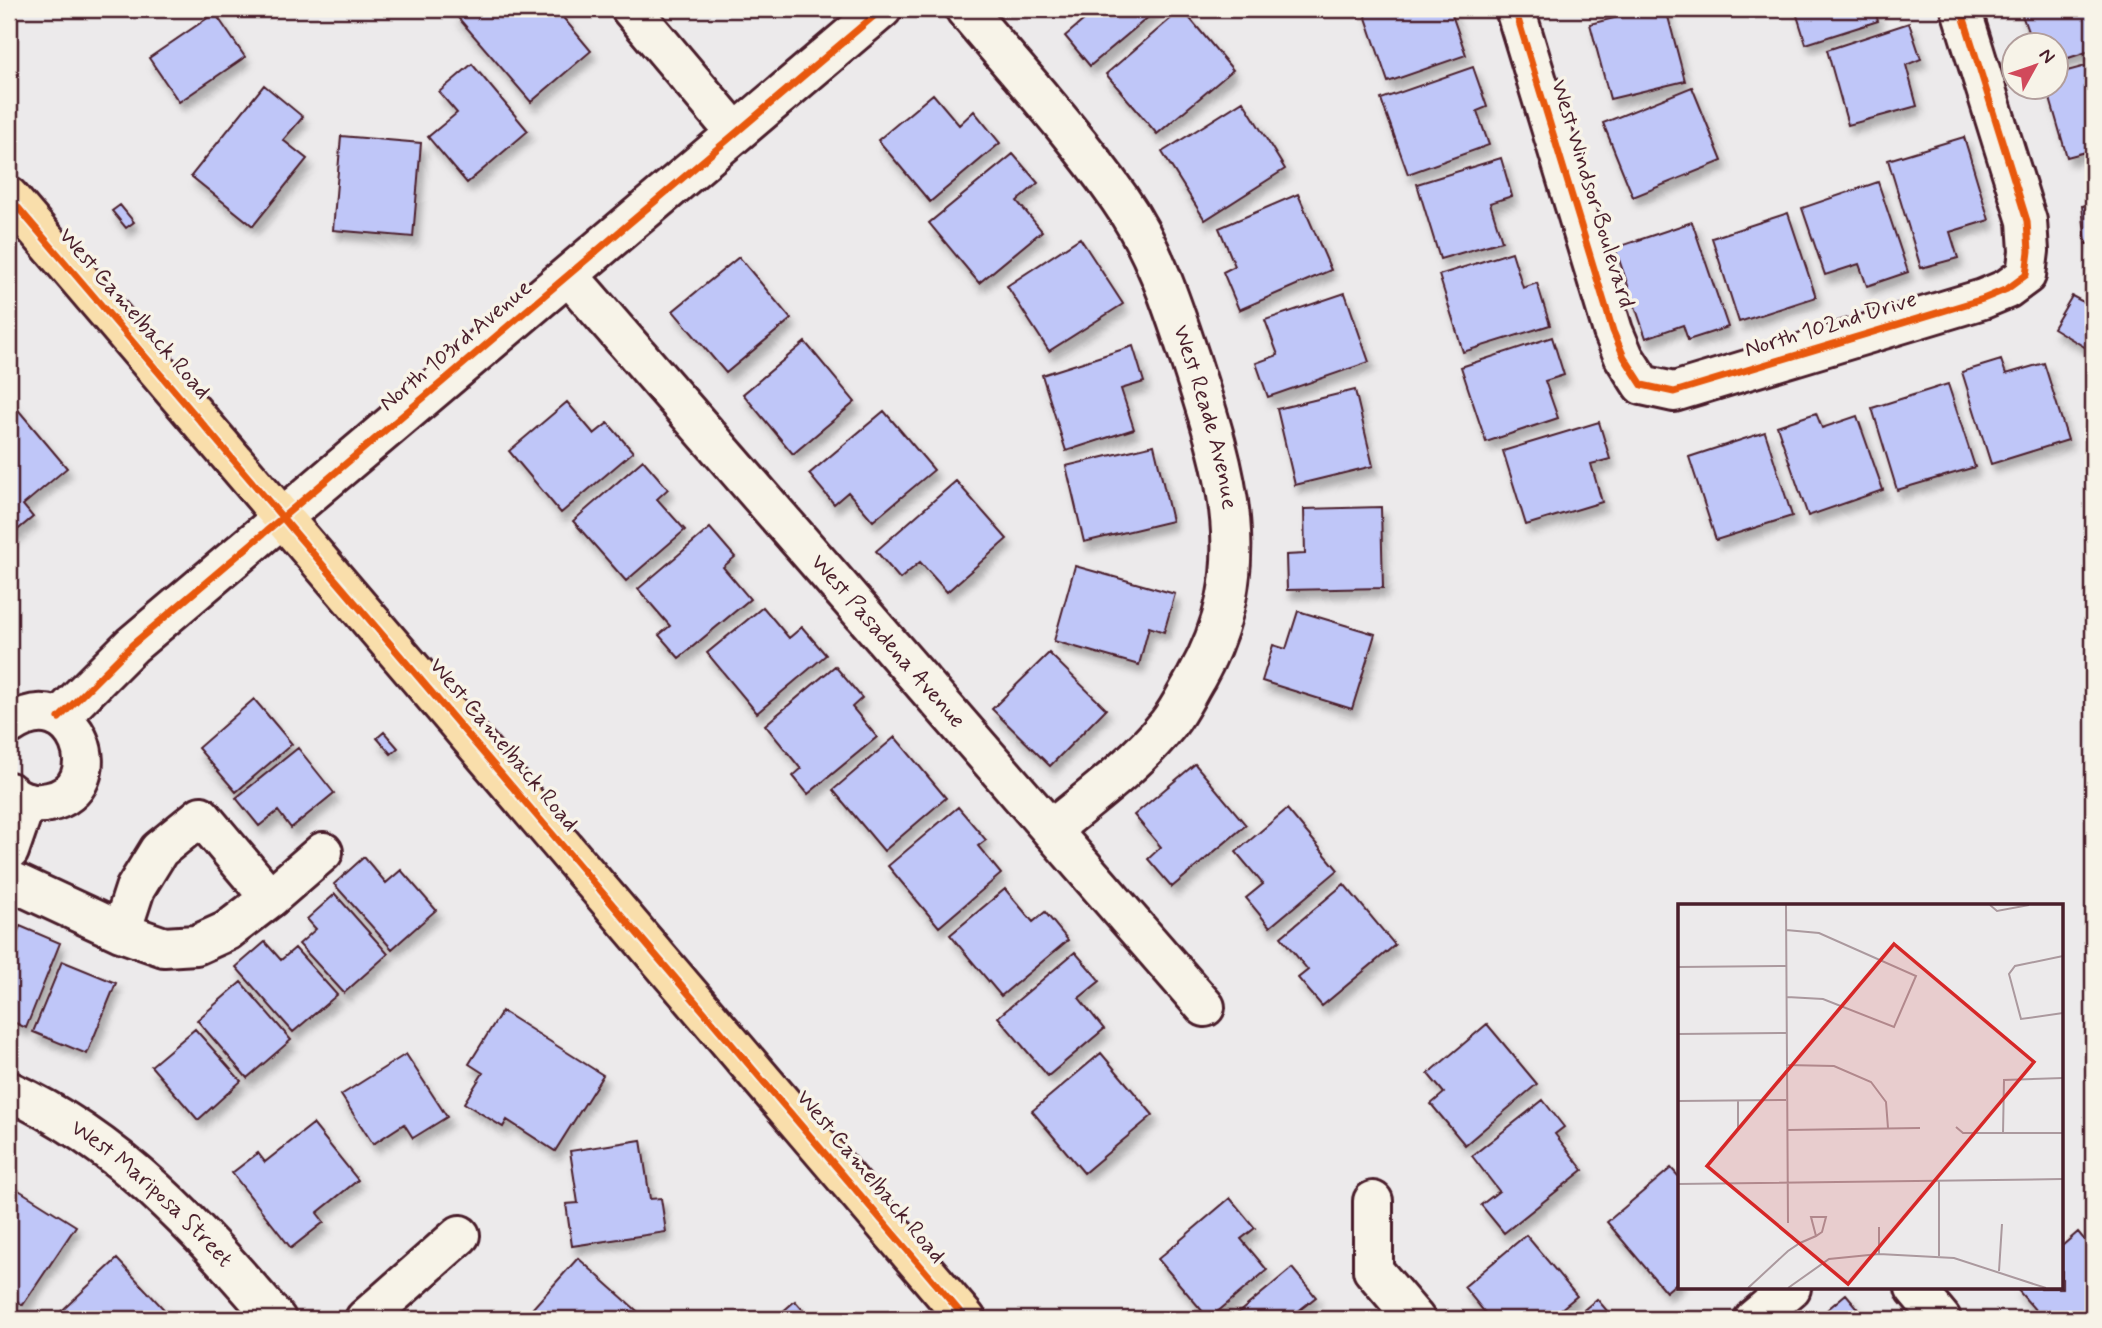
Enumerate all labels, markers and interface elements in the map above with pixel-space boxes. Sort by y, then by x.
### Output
north arrow [2000,32,2070,102]
text: N [2033,43,2061,69]
street label: West Windsor Boulevard [1543,76,1641,312]
street label: West Camelback Road [51,222,217,406]
street label: North 103rd Avenue [374,273,538,419]
street label: North 102nd Drive [1741,285,1921,365]
street label: West Reade Avenue [1165,321,1244,511]
street label: West Pasadena Avenue [803,548,971,735]
street label: West Camelback Road [422,652,584,838]
inset map [1678,904,2064,1290]
street label: West Camelback Road [789,1084,951,1270]
street label: West Mariposa Street [65,1113,239,1274]

